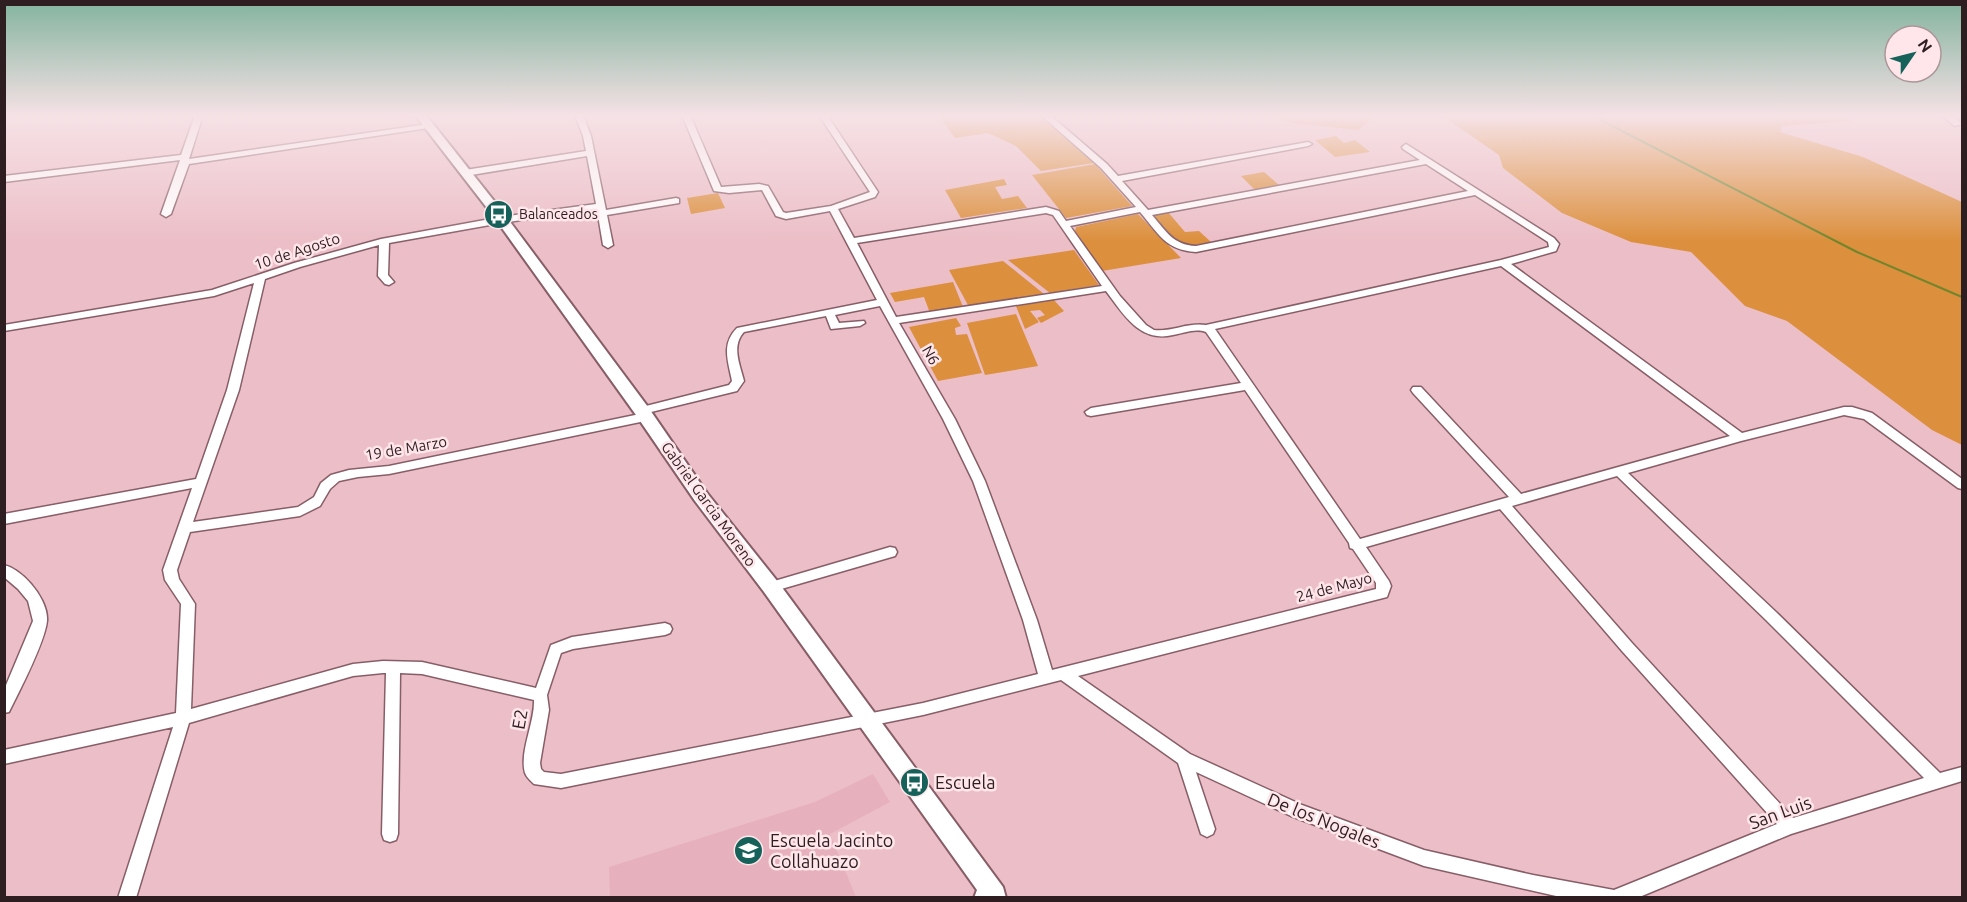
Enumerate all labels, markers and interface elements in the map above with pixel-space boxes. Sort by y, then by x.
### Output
north arrow [1883,24,1943,84]
text: N [1914,35,1936,55]
bus stop icon: Balanceados [482,198,514,230]
place label: Balanceados [519,206,598,222]
street label: 10 de Agosto [252,229,342,273]
street label: N6 [919,342,943,368]
street label: 19 de Marzo [364,432,448,464]
street label: Gabriel Garcia Moreno [658,438,760,570]
street label: 24 de Mayo [1294,569,1374,605]
street label: E2 [507,707,531,731]
bus stop icon: Escuela [898,766,930,798]
place label: Escuela [935,772,996,792]
street label: De los Nogales [1265,788,1383,852]
street label: San Luis [1746,791,1814,832]
place label: Escuela Jacinto Collahuazo [770,830,893,871]
school or university icon: Escuela Jacinto Collahuazo [733,834,765,866]

